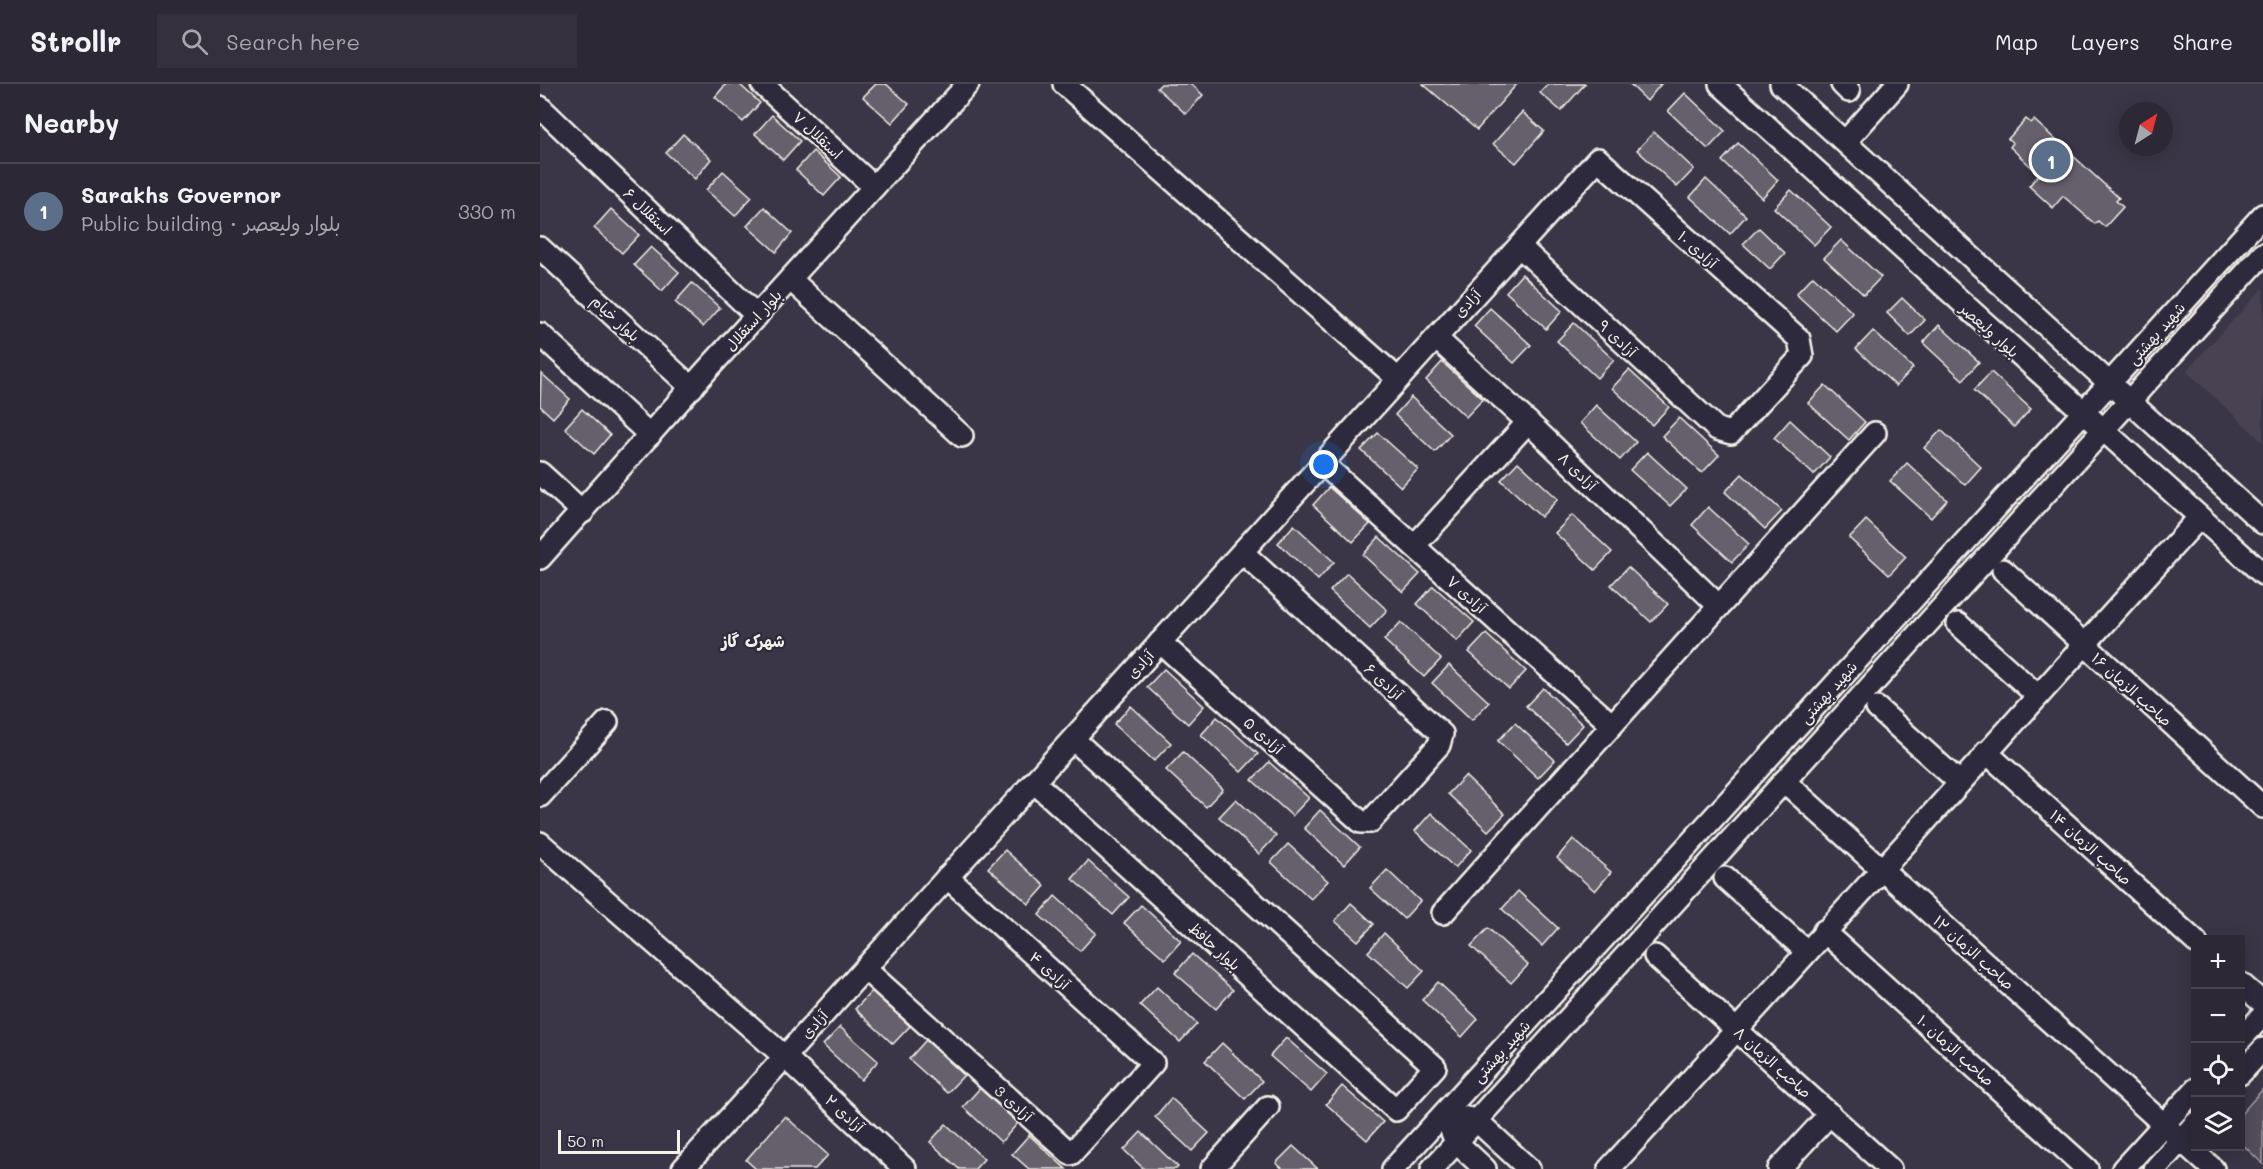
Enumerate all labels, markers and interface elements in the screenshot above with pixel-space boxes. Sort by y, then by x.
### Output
search box [157,14,577,68]
text: Strollr [30,23,121,59]
icon: search [178,25,211,58]
text: Search here [226,27,360,56]
text: Map [1995,28,2038,55]
text: Layers [2071,28,2140,55]
text: Share [2173,28,2233,55]
north arrow [2119,102,2173,156]
text: Nearby [24,106,119,140]
street label: استقلال ۷ [789,107,847,163]
pin: 1 [2032,138,2070,182]
text: Sarakhs Governor [81,180,281,209]
street label: استقلال ۶ [620,183,676,239]
text: 1 [39,198,48,224]
text: 330 m [458,198,516,224]
text: Public building · بلوار ولیعصر [81,210,341,236]
street label: آزادی ۱۰ [1674,226,1723,273]
street label: آزادی [1449,284,1486,321]
street label: بلوار استقلال [720,285,786,355]
street label: بلوار خیام [586,290,645,347]
street label: بلوار ولیعصر [1955,297,2024,362]
street label: شهید بهشتی [2123,298,2190,369]
street label: آزادی ۹ [1594,315,1643,362]
street label: آزادی ۸ [1554,447,1603,495]
your location [1309,450,1338,479]
street label: آزادی ۷ [1443,571,1492,618]
district label: شهرک گاز [719,630,785,651]
street label: آزادی [1122,645,1159,682]
street label: صاحب الزمان ۱۶ [2088,648,2176,730]
street label: شهید بهشتی [1795,657,1862,728]
street label: آزادی ۶ [1360,658,1409,705]
street label: آزادی ۵ [1240,712,1289,759]
street label: صاحب الزمان ۱۴ [2046,805,2136,889]
street label: صاحب الزمان ۱۲ [1929,910,2019,994]
street label: بلوار حافظ [1185,917,1245,975]
map controls [2191,935,2245,1151]
button: + [2191,935,2245,989]
street label: آزادی ۴ [1026,947,1075,994]
button: − [2191,989,2245,1043]
street label: آزادی [796,1005,833,1042]
street label: صاحب الزمان ۱۰ [1913,1010,1999,1090]
street label: شهید بهشتی [1468,1016,1535,1087]
street label: صاحب الزمان ۸ [1730,1022,1816,1102]
button: locate [2191,1043,2245,1097]
street label: آزادی 3 [990,1080,1039,1126]
street label: آزادی ۲ [821,1090,870,1137]
button: layers [2191,1097,2245,1151]
scale bar [558,1127,680,1154]
text: 50 m [567,1130,604,1151]

